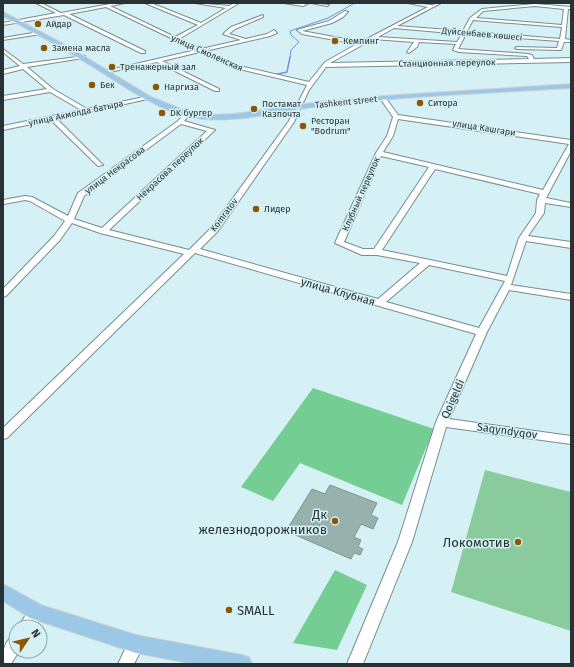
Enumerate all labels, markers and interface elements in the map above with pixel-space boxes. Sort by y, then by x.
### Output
marker: Айдар [33,19,43,29]
place label: Айдар [46,19,72,29]
street label: Дүйсенбаев көшесі [440,25,523,43]
street label: улица Смоленская [169,33,245,73]
marker: Кемпинг [330,36,340,46]
place label: Кемпинг [343,36,379,46]
marker: Замена масла [39,43,49,53]
place label: Замена масла [52,43,111,53]
street label: Станционная переулок [398,57,496,69]
marker: Тренажерный зал [107,62,117,72]
place label: Тренажерный зал [120,62,196,72]
marker: Бек [87,80,97,90]
place label: Бек [100,80,115,90]
marker: Наргиза [151,82,161,92]
place label: Наргиза [164,82,199,92]
street label: Tashkent street [314,94,378,110]
street label: улица Акмолда батыра [28,98,124,128]
marker: Ситора [415,98,425,108]
place label: Ситора [428,98,458,108]
place label: Постамат Казпочта [262,99,302,119]
marker: Постамат Казпочта [249,104,259,114]
marker: DK бургер [157,108,167,118]
place label: DK бургер [170,108,212,118]
place label: Ресторан "Bodrum" [311,116,351,136]
street label: улица Кашгари [452,118,516,138]
marker: Ресторан "Bodrum" [298,121,308,131]
street label: Некрасова переулок [135,135,206,202]
street label: улица Некрасова [83,144,147,196]
street label: Клубный переулок [340,155,382,232]
street label: Komratov [208,196,240,234]
marker: Лидер [251,204,261,214]
place label: Лидер [264,204,291,214]
street label: улица Клубная [299,275,377,309]
street label: Qoigeldi [439,377,467,421]
street label: Saqyndyqov [476,420,539,442]
place label: Дк железнодорожников [198,507,327,537]
marker: Дк железнодорожников [330,516,340,526]
place label: Локомотив [443,535,510,550]
marker: Локомотив [513,537,523,547]
place label: SMALL [237,603,275,618]
marker: SMALL [224,605,234,615]
north arrow [8,619,48,659]
text: N [28,627,43,640]

